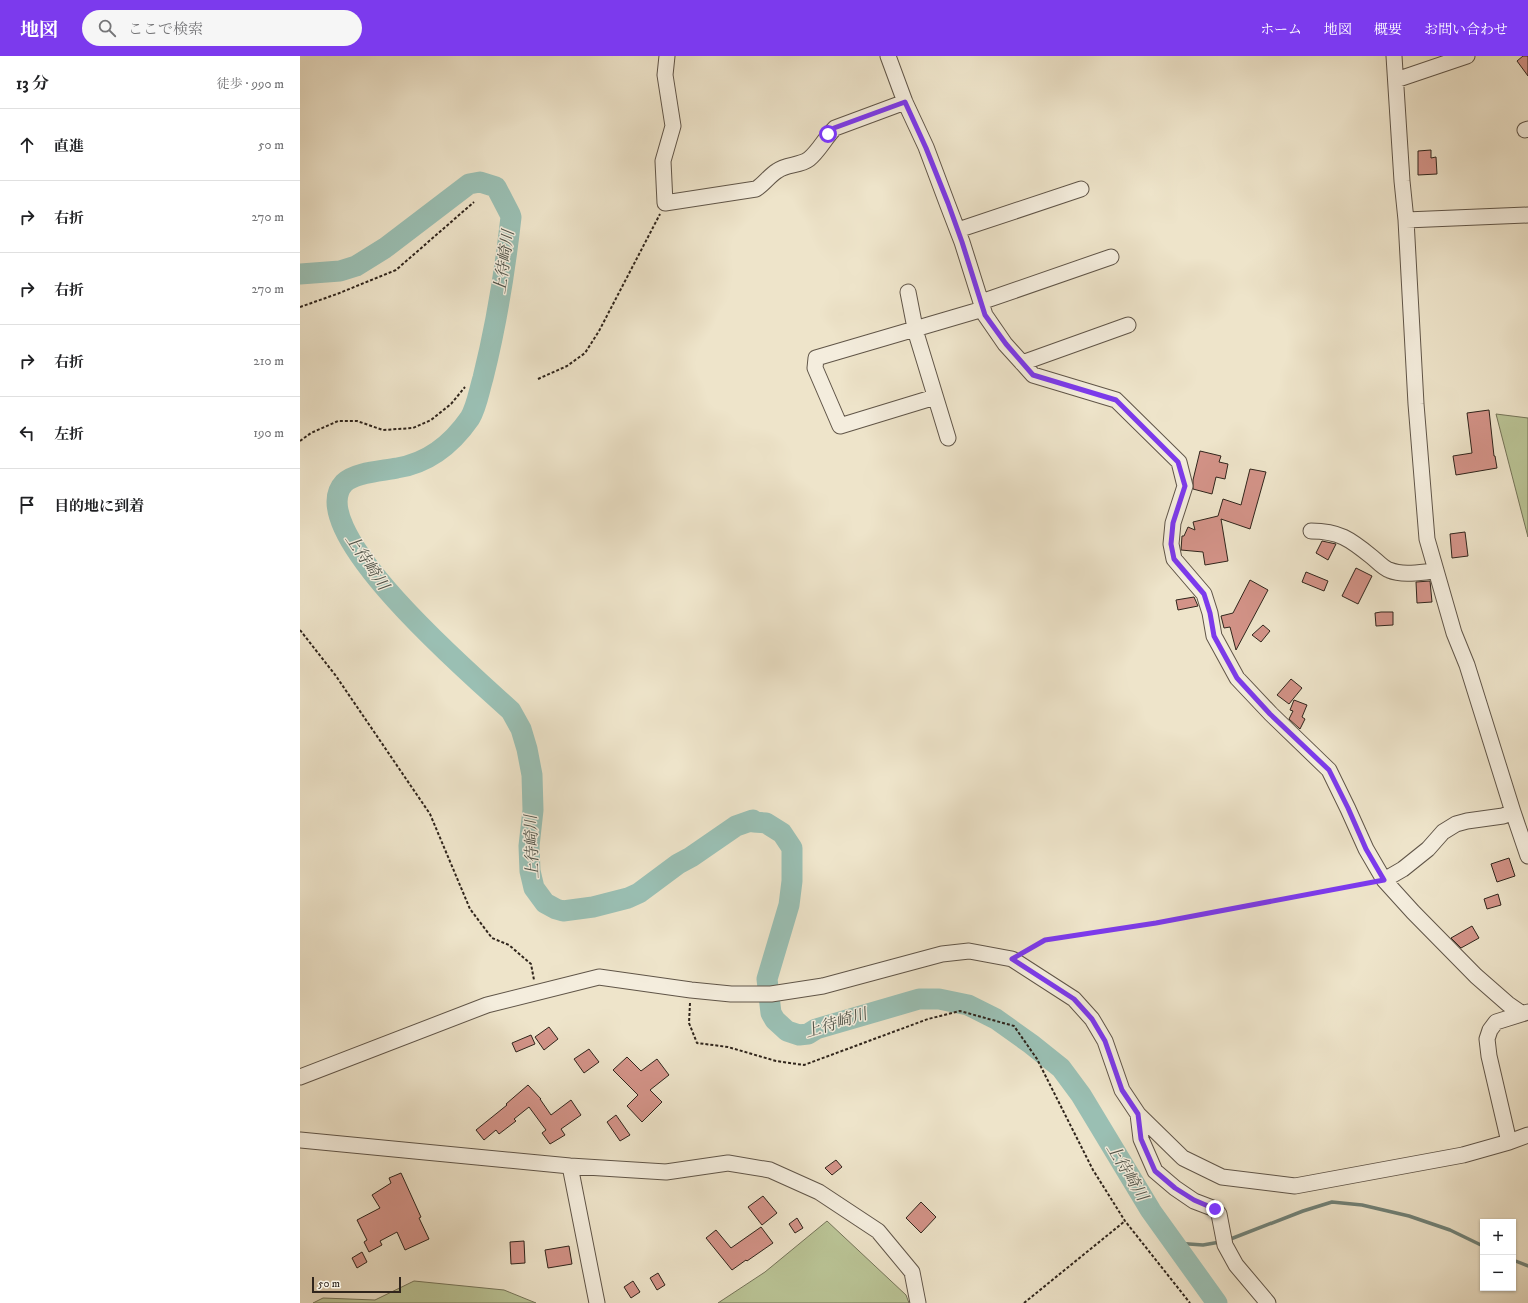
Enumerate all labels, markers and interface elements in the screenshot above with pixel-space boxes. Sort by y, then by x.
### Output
search box [82,10,362,46]
icon: search [96,17,118,39]
text: 地図 [20,19,58,42]
text: ここで検索 [128,20,203,39]
text: ホーム [1260,21,1302,39]
text: 地図 [1324,21,1352,39]
text: 概要 [1374,21,1402,39]
text: お問い合わせ [1424,21,1508,39]
text: 13 分 [16,73,49,95]
text: 徒歩 · 990 m [217,76,284,92]
route start [819,125,837,143]
icon: ahead [16,134,38,156]
text: 直進 [54,137,84,156]
text: 50 m [258,137,284,153]
icon: right [16,206,38,228]
text: 右折 [54,209,84,228]
text: 270 m [252,209,284,225]
water label: 上待崎川 [490,227,519,295]
icon: right [16,278,38,300]
text: 右折 [54,281,84,300]
text: 270 m [252,281,284,297]
icon: right [16,350,38,372]
text: 右折 [54,353,84,372]
text: 210 m [253,353,284,369]
icon: left [16,422,38,444]
text: 左折 [54,425,84,444]
text: 190 m [253,425,284,441]
icon: arrive [16,494,38,516]
text: 目的地に到着 [54,497,144,516]
water label: 上待崎川 [341,530,394,596]
water label: 上待崎川 [521,813,543,879]
water label: 上待崎川 [802,1003,871,1042]
water label: 上待崎川 [1102,1139,1153,1206]
route end [1206,1200,1224,1218]
map controls [1480,1219,1516,1291]
button: + [1480,1219,1516,1255]
button: − [1480,1255,1516,1291]
scale bar [312,1275,401,1294]
text: 50 m [318,1277,340,1291]

